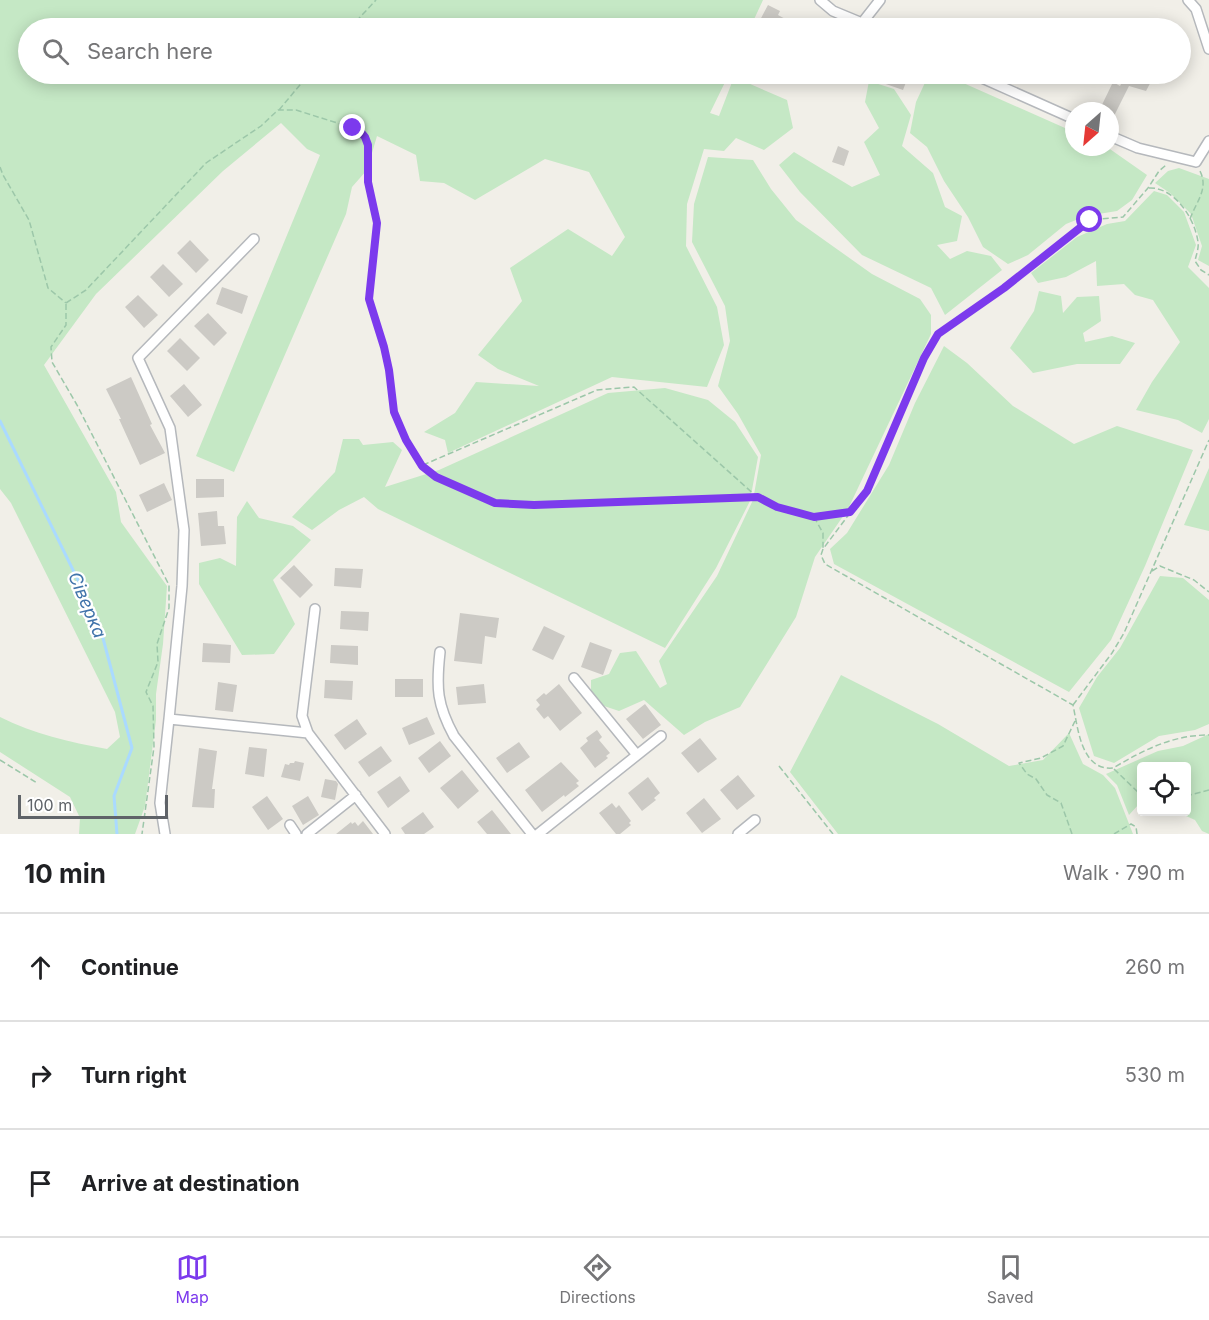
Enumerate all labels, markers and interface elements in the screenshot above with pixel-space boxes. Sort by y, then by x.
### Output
search box [18,18,1191,84]
icon: search [39,35,72,68]
text: Search here [87,38,213,64]
north arrow [1065,102,1119,156]
route end [339,114,365,140]
route start [1076,206,1102,232]
water label: Сіверка [64,569,111,641]
map controls [1137,762,1191,816]
button: locate [1137,762,1191,816]
scale bar [18,792,168,820]
text: 100 m [27,795,72,815]
text: 10 min [24,858,106,889]
text: Walk · 790 m [1063,861,1185,885]
icon: ahead [24,951,57,984]
text: Continue [81,954,179,980]
text: 260 m [1125,955,1185,979]
icon: right [24,1059,57,1092]
text: Turn right [81,1062,187,1088]
text: 530 m [1125,1063,1185,1087]
icon: arrive [24,1167,57,1200]
text: Arrive at destination [81,1170,300,1196]
tab: Map [175,1251,209,1307]
tab: Directions [560,1251,636,1307]
tab: Saved [987,1251,1034,1307]

